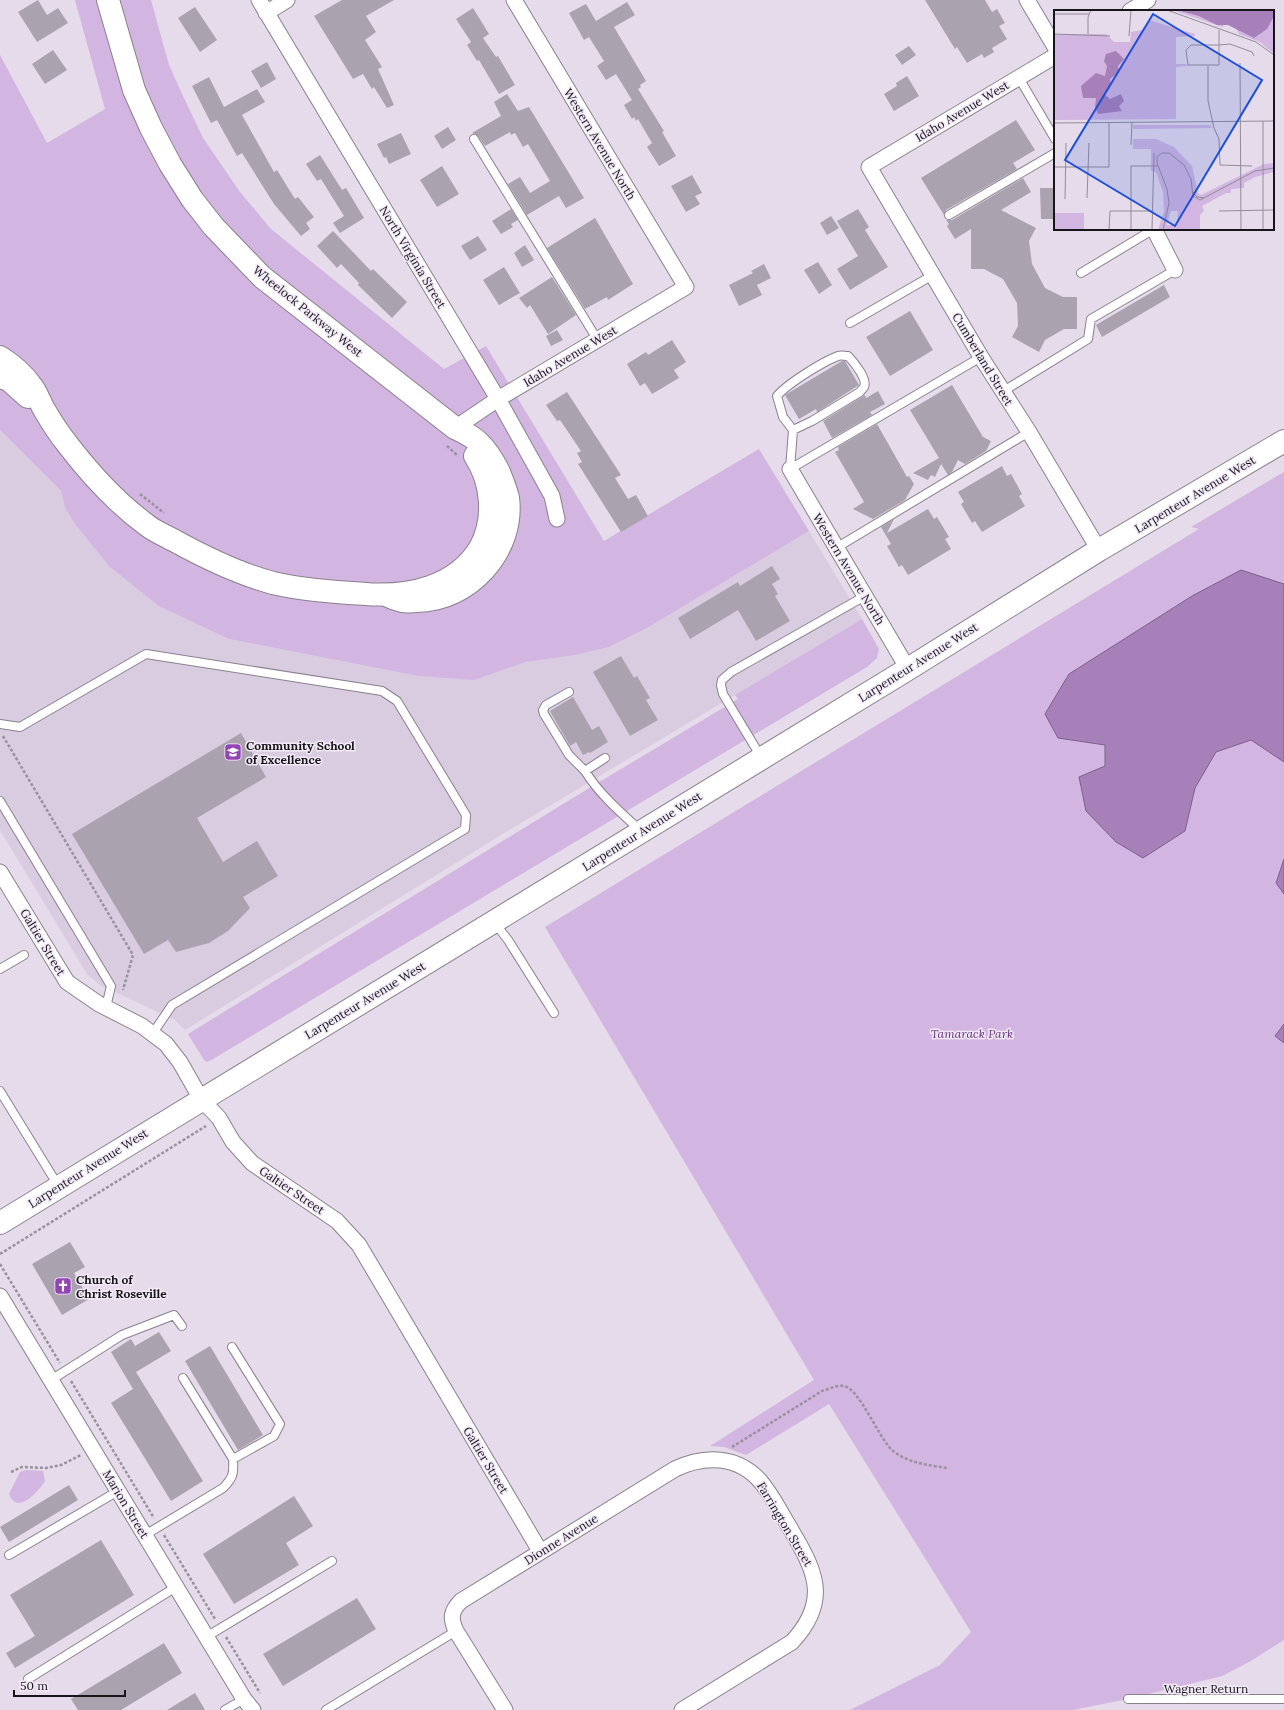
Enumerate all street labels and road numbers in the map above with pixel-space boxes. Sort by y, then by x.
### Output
street label: Idaho Avenue West [912,77,1012,145]
street label: Western Avenue North [561,86,639,202]
street label: North Virginia Street [376,203,450,311]
street label: Wheelock Parkway West [250,262,366,360]
street label: Cumberland Street [949,310,1017,409]
street label: Idaho Avenue West [520,322,620,390]
street label: Larpenteur Avenue West [1132,452,1258,536]
street label: Western Avenue North [810,511,888,627]
street label: Larpenteur Avenue West [855,619,981,705]
street label: Larpenteur Avenue West [579,788,705,874]
street label: Galtier Street [17,906,69,979]
street label: Larpenteur Avenue West [302,958,428,1042]
street label: Larpenteur Avenue West [25,1125,151,1211]
street label: Galtier Street [257,1163,328,1218]
street label: Galtier Street [460,1424,512,1497]
street label: Marion Street [100,1467,153,1541]
street label: Farrington Street [754,1479,816,1569]
street label: Dionne Avenue [521,1510,601,1568]
street label: Wagner Return [1164,1681,1248,1696]

